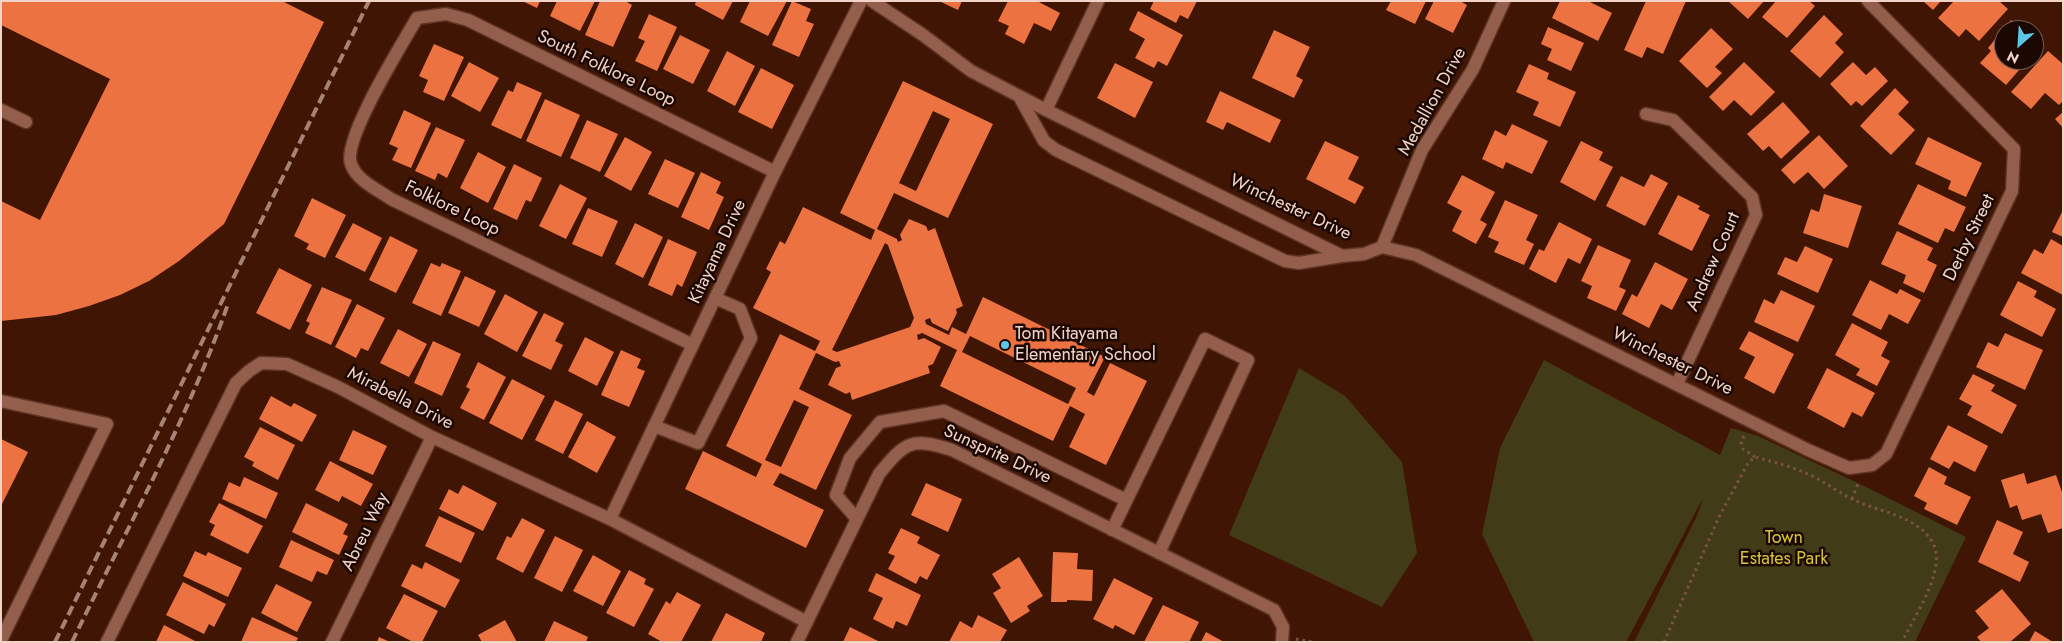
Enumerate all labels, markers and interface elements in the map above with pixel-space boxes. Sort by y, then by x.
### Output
north arrow [1994,20,2044,70]
street label: South Folklore Loop [533,26,679,112]
street label: Medallion Drive [1394,44,1472,160]
text: N [2003,46,2022,69]
street label: Winchester Drive [1226,170,1354,246]
street label: Folklore Loop [401,177,503,241]
street label: Derby Street [1940,191,2000,285]
street label: Kitayama Drive [684,196,752,308]
street label: Andrew Court [1683,209,1745,315]
street label: Winchester Drive [1608,323,1736,401]
place label: Tom Kitayama Elementary School [1015,324,1156,366]
marker: Tom Kitayama Elementary School [999,339,1011,351]
street label: Mirabella Drive [343,363,457,435]
street label: Sunsprite Drive [940,421,1054,489]
street label: Abreu Way [338,489,394,575]
park label: Town Estates Park [1740,528,1828,570]

